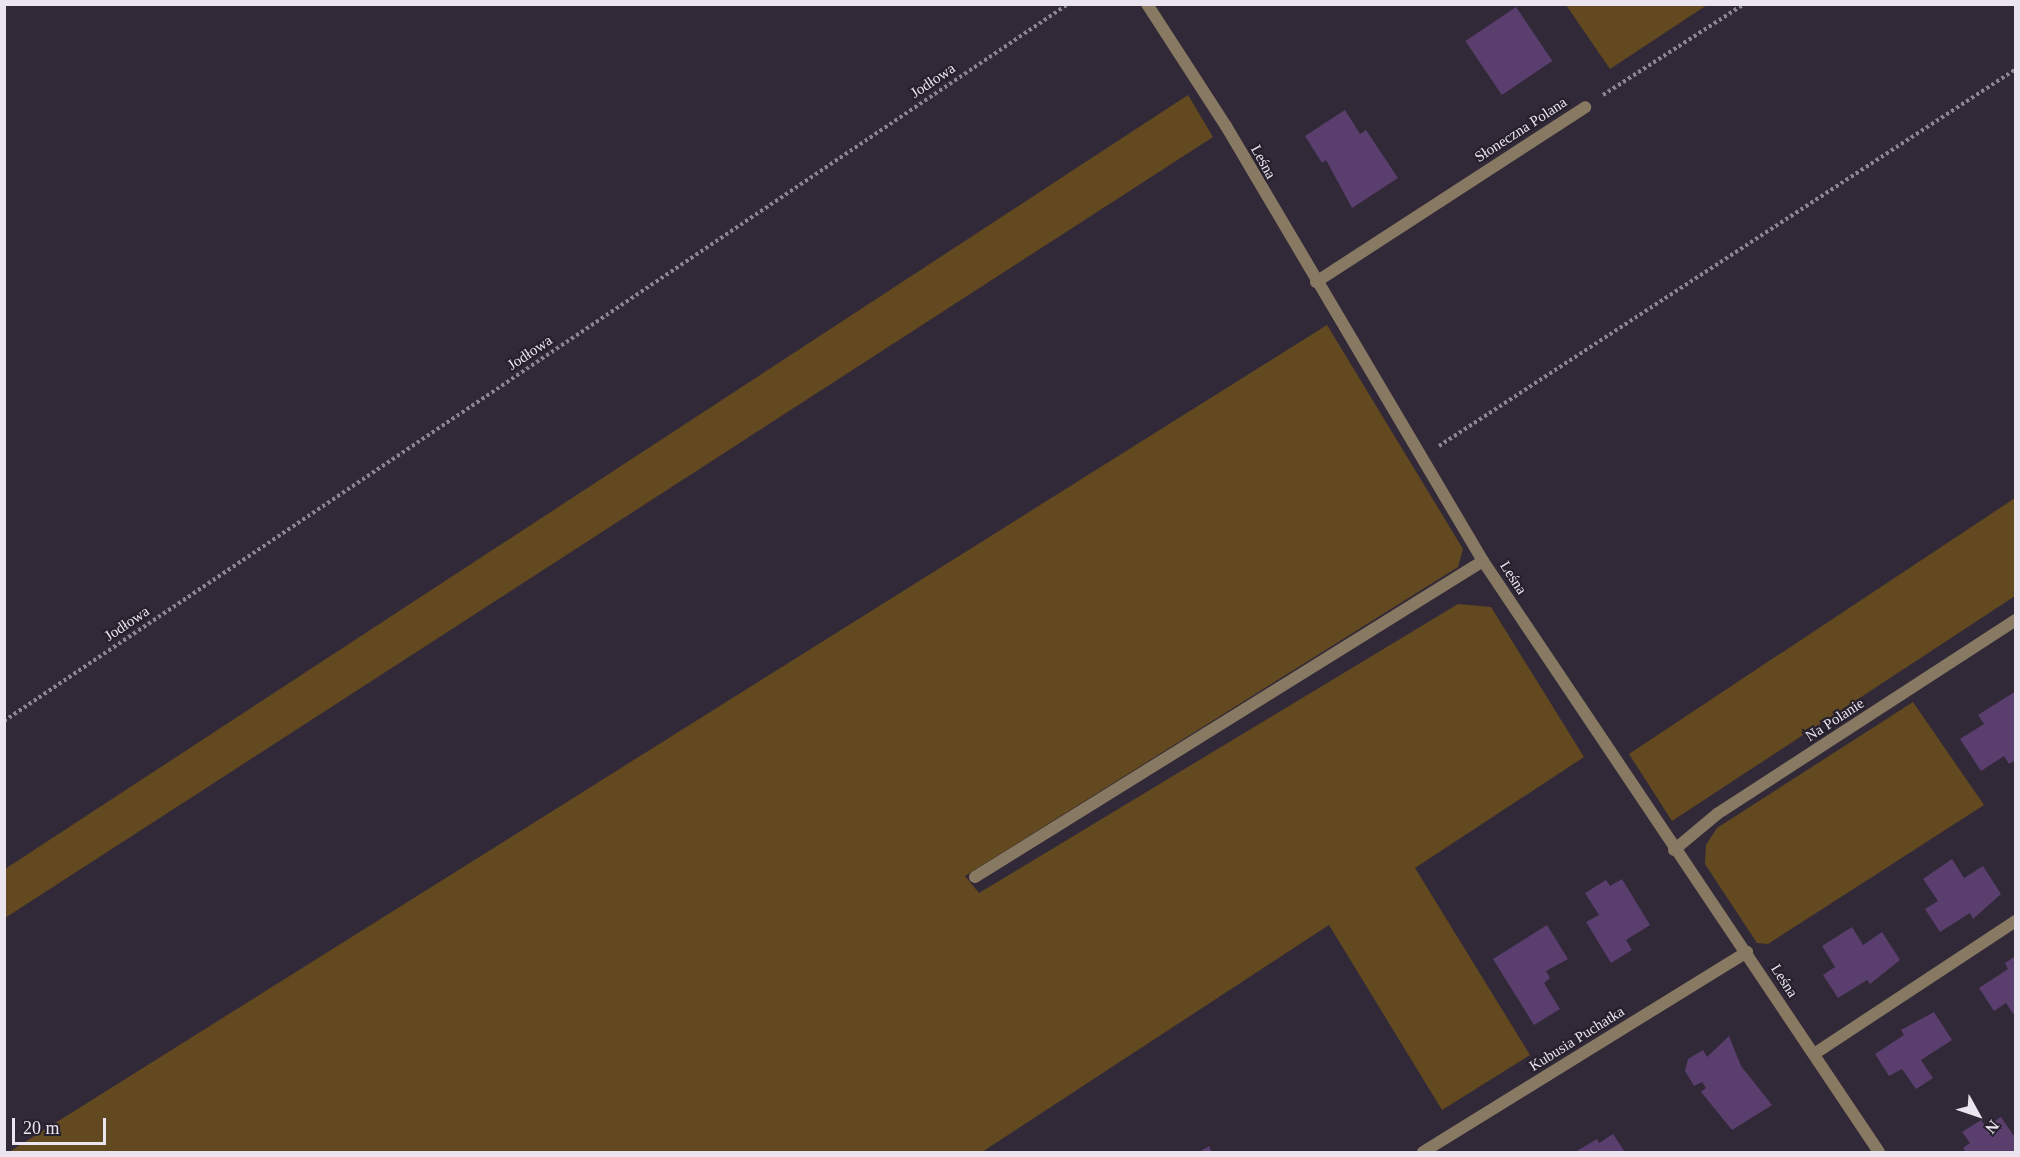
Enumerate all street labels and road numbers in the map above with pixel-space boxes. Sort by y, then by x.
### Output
street label: Jodłowa [907,60,959,102]
street label: Słoneczna Polana [1472,94,1570,166]
street label: Leśna [1246,142,1280,182]
street label: Jodłowa [504,332,556,374]
street label: Leśna [1496,558,1530,598]
street label: Jodłowa [101,603,153,645]
street label: Na Polanie [1802,694,1868,746]
street label: Leśna [1767,961,1801,1001]
street label: Kubusia Puchatka [1526,1003,1628,1075]

